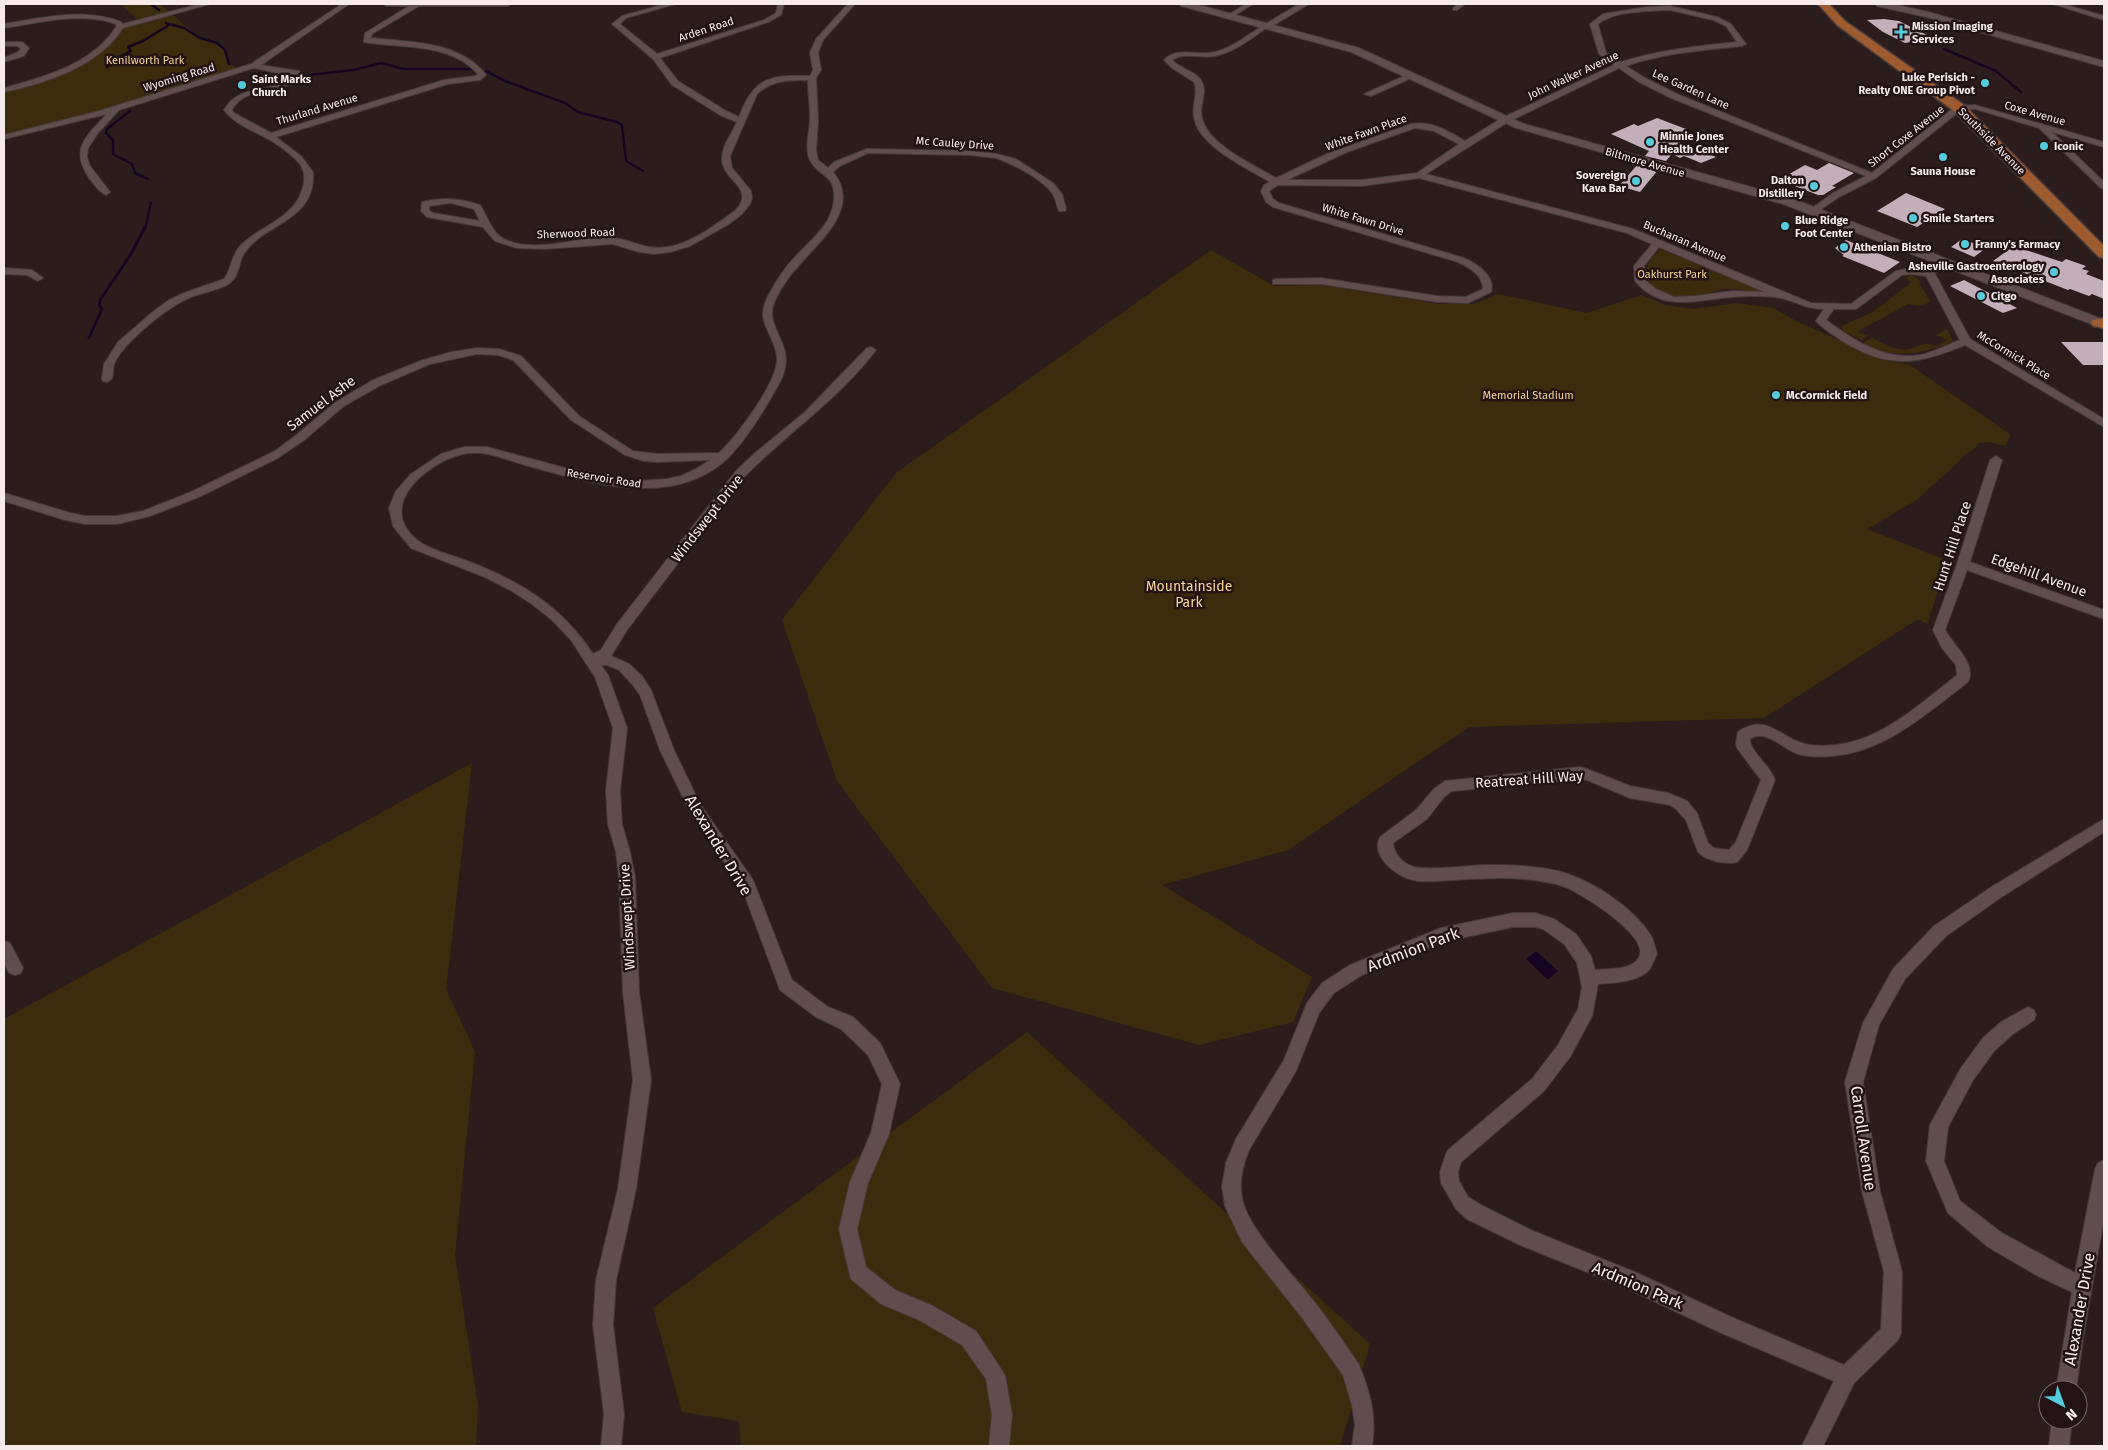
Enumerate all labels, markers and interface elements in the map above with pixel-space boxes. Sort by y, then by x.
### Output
street label: Arden Road [677,14,736,45]
place label: Mission Imaging Services [1912,20,1994,46]
marker: Mission Imaging Services [1894,25,1908,39]
street label: John Walker Avenue [1526,49,1621,102]
park label: Kenilworth Park [106,54,185,67]
street label: Wyoming Road [142,60,216,94]
street label: Lee Garden Lane [1650,67,1731,112]
place label: Luke Perisich - Realty ONE Group Pivot [1858,71,1976,97]
place label: Saint Marks Church [252,73,312,99]
marker: Luke Perisich - Realty ONE Group Pivot [1979,77,1991,89]
marker: Saint Marks Church [236,79,248,91]
street label: Thurland Avenue [275,91,359,128]
street label: Coxe Avenue [2003,99,2067,128]
street label: Short Coxe Avenue [1866,103,1947,170]
street label: Southside Avenue [1955,105,2028,178]
street label: White Fawn Place [1324,112,1409,153]
place label: Minnie Jones Health Center [1660,130,1729,156]
street label: Mc Cauley Drive [915,134,995,153]
marker: Minnie Jones Health Center [1644,136,1656,148]
marker: Iconic [2038,140,2050,152]
place label: Iconic [2054,140,2084,153]
street label: Biltmore Avenue [1604,145,1686,180]
marker: Sauna House [1937,151,1949,163]
place label: Sauna House [1910,165,1976,178]
place label: Sovereign Kava Bar [1576,169,1627,195]
place label: Dalton Distillery [1758,174,1804,200]
marker: Sovereign Kava Bar [1630,175,1642,187]
marker: Dalton Distillery [1808,180,1820,192]
street label: White Fawn Drive [1320,201,1405,238]
marker: Smile Starters [1907,212,1919,224]
place label: Smile Starters [1923,212,1995,225]
place label: Blue Ridge Foot Center [1795,214,1853,240]
street label: Buchanan Avenue [1641,218,1728,265]
marker: Blue Ridge Foot Center [1779,220,1791,232]
street label: Sherwood Road [537,226,615,241]
marker: Franny's Farmacy [1959,238,1971,250]
place label: Franny's Farmacy [1975,238,2061,251]
marker: Athenian Bistro [1838,241,1850,253]
place label: Athenian Bistro [1853,241,1932,254]
place label: Asheville Gastroenterology Associates [1907,260,2045,286]
marker: Asheville Gastroenterology Associates [2048,266,2060,278]
park label: Oakhurst Park [1637,268,1707,281]
marker: Citgo [1975,290,1987,302]
place label: Citgo [1991,290,2017,303]
street label: McCormick Place [1975,328,2053,382]
street label: Samuel Ashe [284,372,359,435]
park label: Memorial Stadium [1482,389,1574,402]
marker: McCormick Field [1770,389,1782,401]
place label: McCormick Field [1786,389,1867,402]
street label: Reservoir Road [566,466,642,491]
street label: Windswept Drive [668,471,747,565]
street label: Hunt Hill Place [1930,499,1975,593]
street label: Edgehill Avenue [1989,550,2089,601]
park label: Mountainside Park [1146,578,1232,611]
street label: Reatreat Hill Way [1475,767,1584,792]
street label: Alexander Drive [681,791,756,899]
street label: Windswept Drive [616,864,639,970]
street label: Ardmion Park [1364,923,1463,976]
street label: Carroll Avenue [1847,1085,1880,1192]
street label: Alexander Drive [2060,1251,2099,1367]
street label: Ardmion Park [1589,1258,1687,1313]
north arrow [2038,1380,2088,1430]
text: N [2062,1405,2080,1424]

